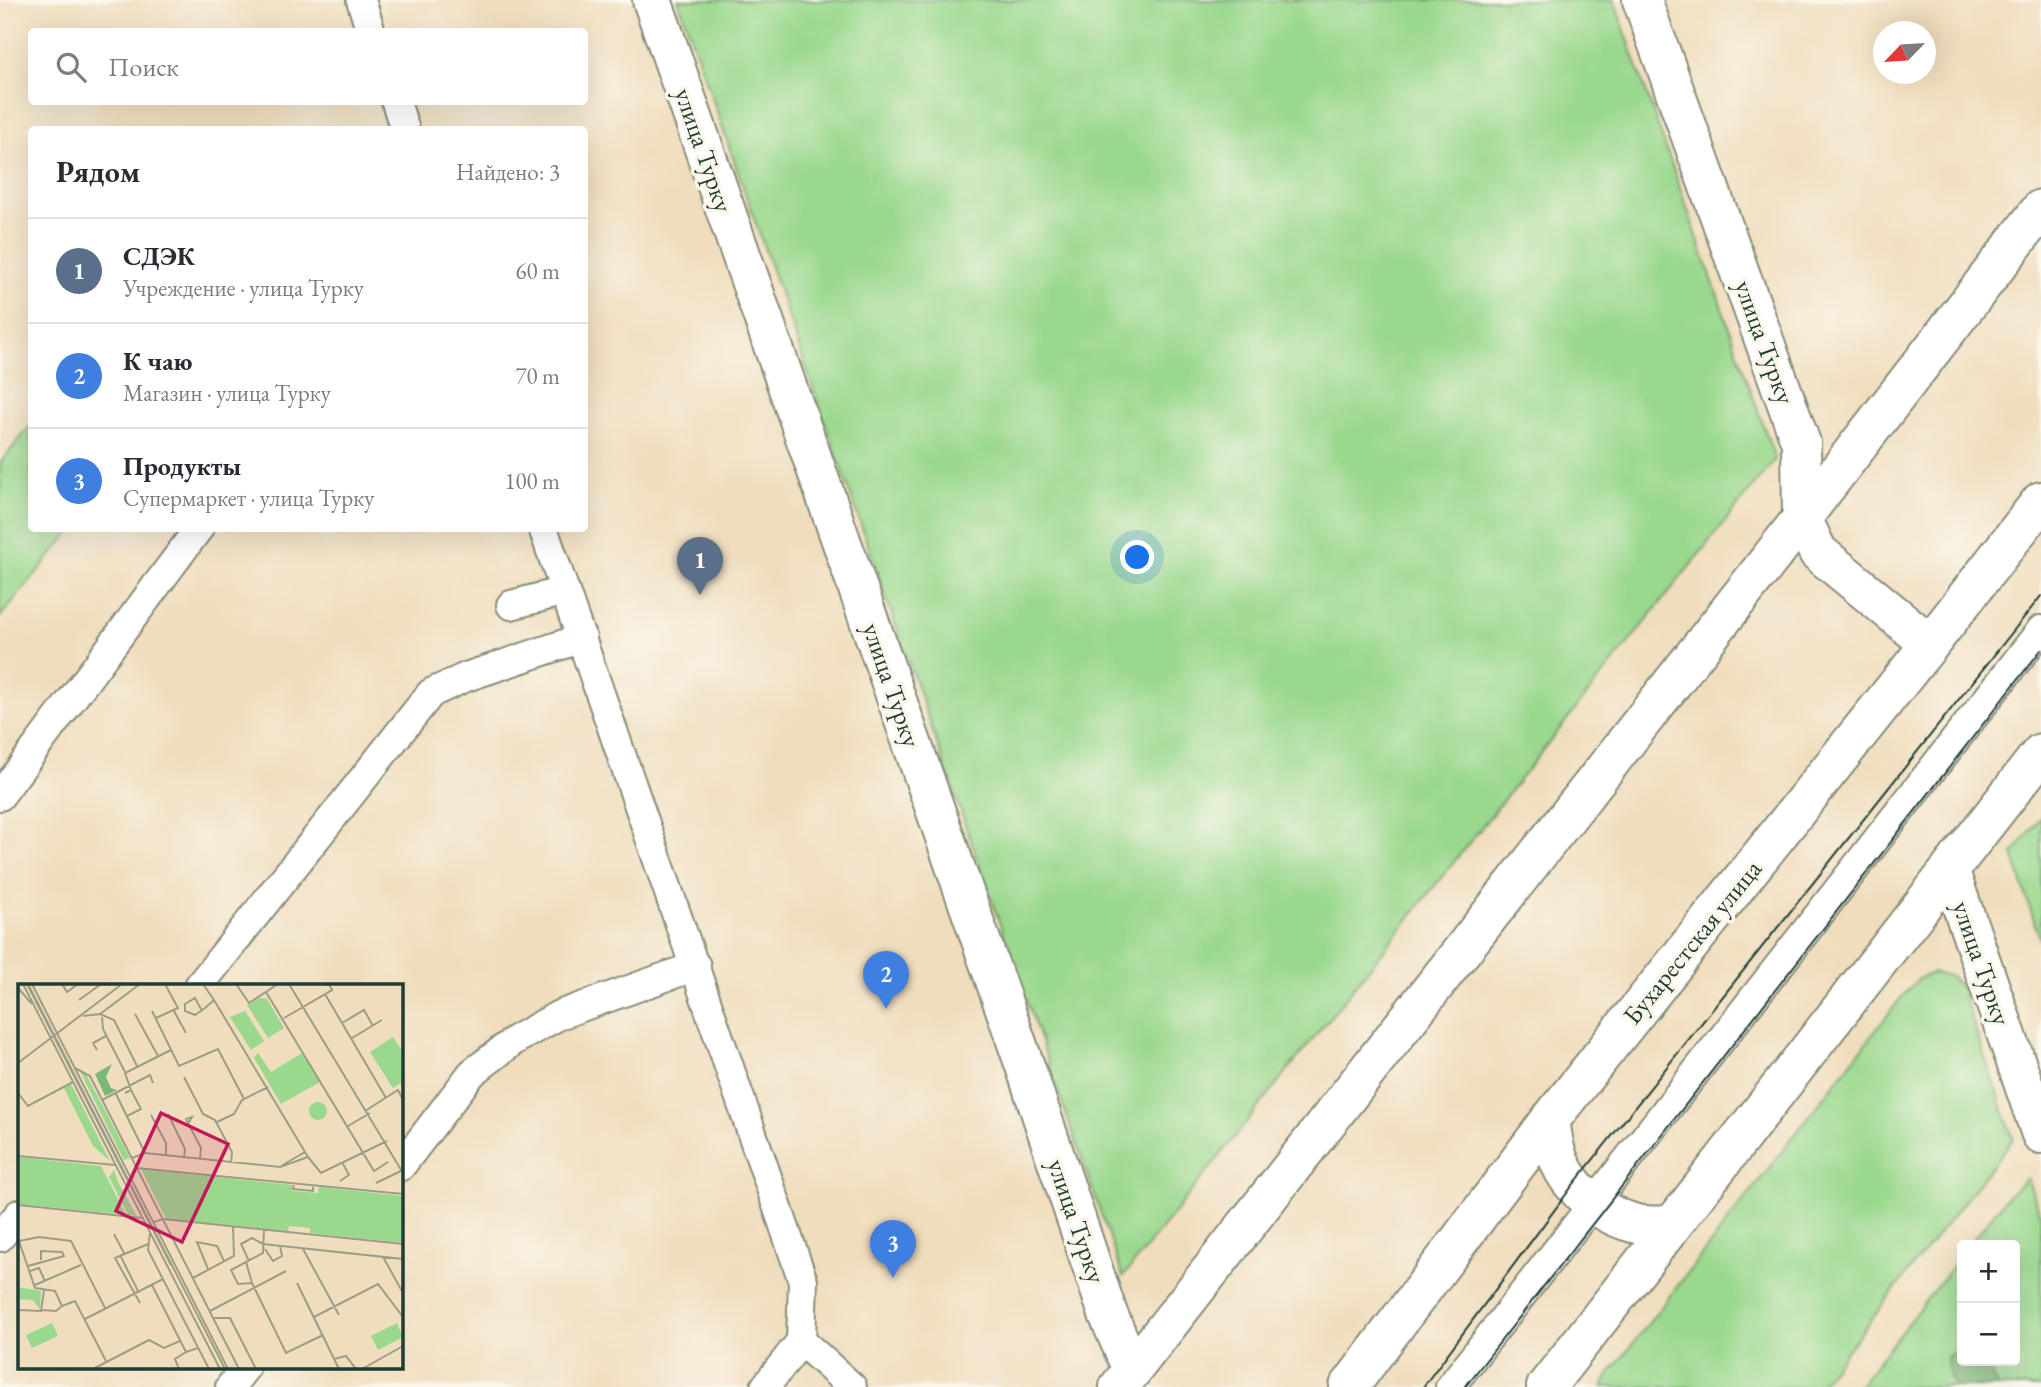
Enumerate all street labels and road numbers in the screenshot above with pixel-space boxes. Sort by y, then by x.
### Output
street label: улица Турку [667,83,741,217]
street label: улица Турку [1727,275,1803,409]
street label: улица Турку [855,618,929,752]
street label: Бухарестская улица [1615,852,1769,1031]
street label: улица Турку [1945,896,2019,1030]
street label: улица Турку [1040,1154,1114,1288]

